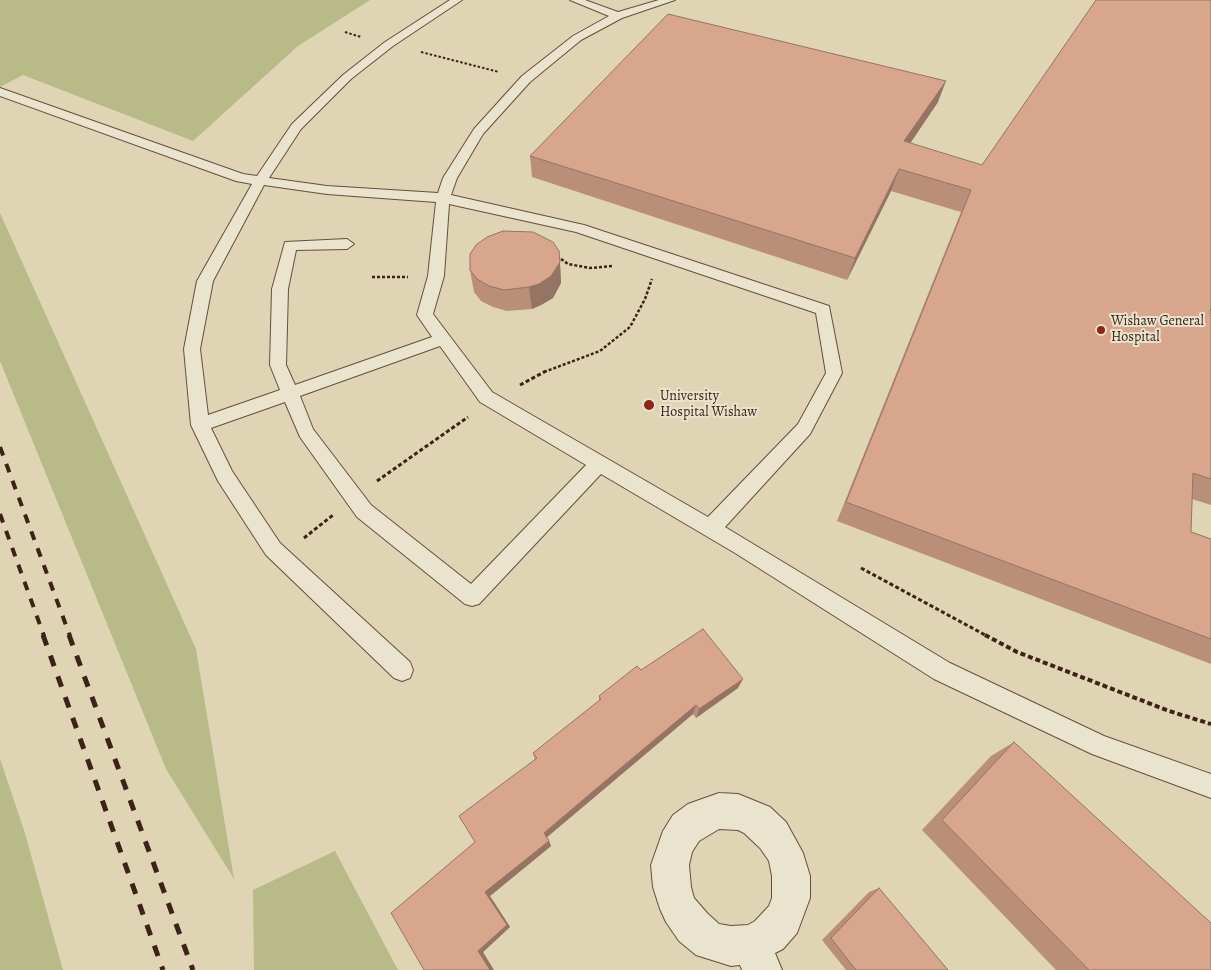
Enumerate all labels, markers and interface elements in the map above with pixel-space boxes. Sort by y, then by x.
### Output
place label: Wishaw General Hospital [1111,314,1204,347]
marker: Wishaw General Hospital [1095,324,1107,336]
place label: University Hospital Wishaw [660,389,757,422]
marker: University Hospital Wishaw [642,398,656,412]

